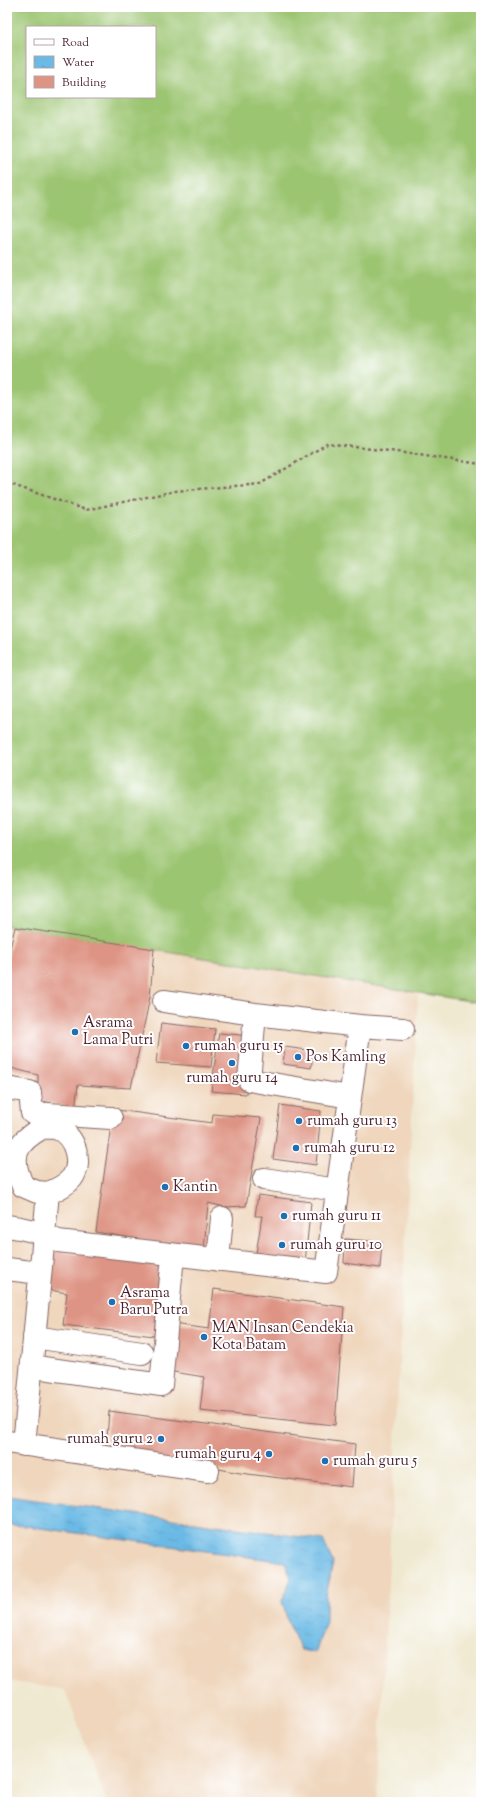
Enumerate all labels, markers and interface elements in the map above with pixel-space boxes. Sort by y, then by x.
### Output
legend [26,26,156,98]
text: Road [62,34,89,52]
text: Water [62,54,95,72]
text: Building [62,74,106,92]
place label: Asrama Lama Putri [83,1013,153,1051]
marker: Asrama Lama Putri [70,1027,80,1037]
place label: rumah guru 15 [194,1036,283,1057]
marker: rumah guru 15 [181,1041,191,1051]
place label: Pos Kamling [306,1047,386,1068]
marker: Pos Kamling [293,1052,303,1062]
marker: rumah guru 14 [227,1058,237,1068]
place label: rumah guru 14 [186,1068,278,1089]
place label: rumah guru 13 [307,1111,397,1132]
marker: rumah guru 13 [294,1116,304,1126]
place label: rumah guru 12 [304,1138,395,1159]
marker: rumah guru 12 [291,1143,301,1153]
place label: Kantin [173,1177,218,1198]
marker: Kantin [160,1182,170,1192]
place label: rumah guru 11 [292,1206,381,1227]
marker: rumah guru 11 [279,1211,289,1221]
place label: rumah guru 10 [290,1235,382,1256]
marker: rumah guru 10 [277,1240,287,1250]
place label: Asrama Baru Putra [120,1283,188,1321]
marker: Asrama Baru Putra [107,1297,117,1307]
place label: MAN Insan Cendekia Kota Batam [212,1318,354,1356]
marker: MAN Insan Cendekia Kota Batam [199,1332,209,1342]
place label: rumah guru 2 [67,1429,153,1450]
marker: rumah guru 2 [156,1434,166,1444]
place label: rumah guru 4 [174,1444,261,1465]
marker: rumah guru 4 [264,1449,274,1459]
place label: rumah guru 5 [333,1451,417,1472]
marker: rumah guru 5 [320,1456,330,1466]

